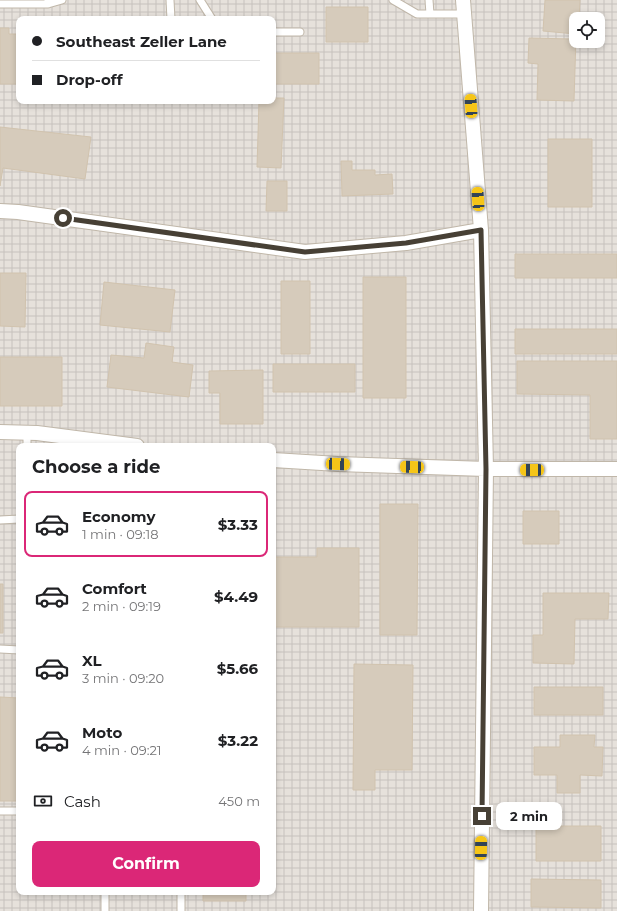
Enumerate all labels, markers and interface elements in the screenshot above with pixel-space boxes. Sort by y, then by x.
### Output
map controls [569,12,605,48]
button: locate [569,12,605,48]
text: Southeast Zeller Lane [56,32,227,51]
text: Drop-off [56,70,123,89]
car [464,94,478,118]
car [471,187,485,211]
route start [54,209,72,227]
text: Choose a ride [32,456,160,478]
car [326,458,350,470]
car [400,461,424,473]
car [520,464,544,476]
icon: car [34,506,70,542]
text: Economy [82,507,155,526]
text: $3.33 [218,515,258,534]
text: 1 min · 09:18 [82,526,159,542]
icon: car [34,578,70,614]
text: Comfort [82,579,147,598]
text: $4.49 [214,587,258,606]
text: 2 min · 09:19 [82,598,161,614]
icon: car [34,650,70,686]
text: XL [82,651,101,670]
text: $5.66 [217,659,258,678]
text: 3 min · 09:20 [82,670,164,686]
icon: car [34,722,70,758]
text: Moto [82,723,122,742]
text: $3.22 [218,731,258,750]
text: 4 min · 09:21 [82,742,162,758]
icon: cash [32,790,54,812]
text: Cash [64,792,101,811]
text: 450 m [218,793,260,809]
callout: 2 min [496,802,562,830]
route end [473,807,491,825]
text: 2 min [510,808,548,824]
car [475,836,487,860]
button: Confirm [32,841,260,887]

